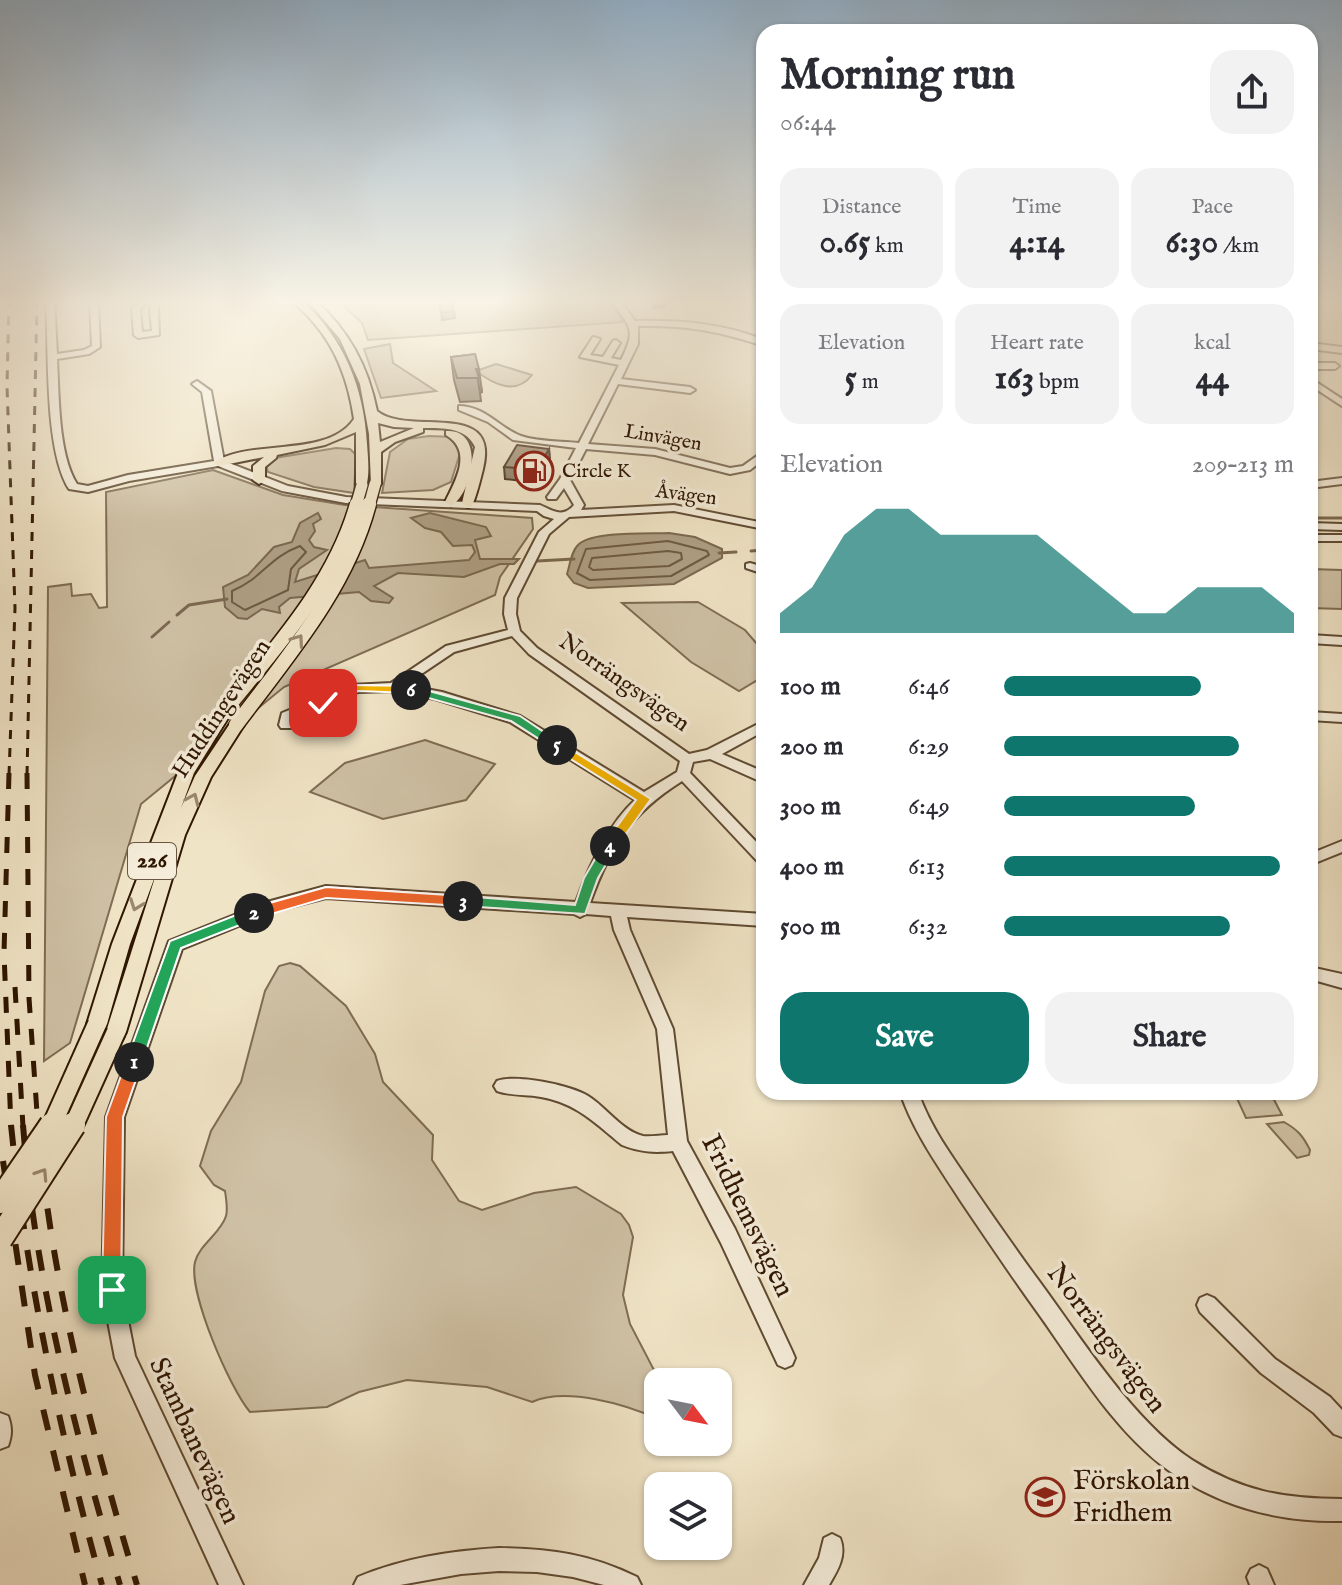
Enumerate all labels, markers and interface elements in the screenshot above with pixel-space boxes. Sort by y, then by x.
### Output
text: Morning run [780,48,1015,104]
button: share [1210,50,1294,134]
text: 06:44 [780,106,836,139]
text: Distance [822,193,901,221]
text: Time [1013,193,1061,221]
text: Pace [1192,193,1233,221]
text: 0.65 [820,221,870,264]
text: 4:14 [1010,221,1064,264]
text: 6:30 [1165,221,1218,264]
text: km [870,232,904,260]
text: /km [1218,232,1259,260]
text: Elevation [818,329,905,357]
text: Heart rate [990,329,1084,357]
text: kcal [1194,329,1231,357]
text: 5 [845,357,857,400]
text: 163 [994,357,1034,400]
text: 44 [1196,357,1229,400]
text: m [857,368,879,396]
text: bpm [1034,368,1080,396]
street label: Linvägen [622,419,704,457]
text: Elevation [780,448,883,481]
text: 209–213 m [1192,448,1294,481]
fuel station icon: Circle K [513,450,555,492]
place label: Circle K [562,459,631,484]
street label: Åvägen [653,479,718,511]
street label: Norrängsvägen [552,626,696,740]
street label: Huddingevägen [166,634,279,784]
one-way arrow [288,634,303,648]
pin [289,669,357,737]
pin: 6 [391,670,431,710]
text: 100 m [780,670,841,703]
text: 6:46 [908,670,950,703]
text: 6 [406,676,416,704]
icon: check [301,681,345,725]
pin: 5 [537,725,577,765]
text: 200 m [780,730,844,763]
text: 6:29 [908,730,949,763]
text: 5 [553,731,561,759]
text: 300 m [780,790,841,823]
text: 6:49 [908,790,950,823]
one-way arrow [183,793,199,807]
pin: 4 [590,826,630,866]
text: 4 [605,832,615,860]
road number: 226 [128,843,176,879]
text: 400 m [780,850,844,883]
text: 6:13 [908,850,945,883]
pin: 3 [443,881,483,921]
text: 3 [459,887,467,915]
pin: 2 [234,893,274,933]
one-way arrow [129,897,145,911]
text: 2 [249,899,259,927]
text: 500 m [780,910,841,943]
text: 6:32 [908,910,948,943]
button: Save [780,992,1029,1084]
button: Share [1045,992,1294,1084]
pin: 1 [114,1042,154,1082]
text: 1 [130,1048,138,1076]
street label: Fridhemsvägen [693,1129,801,1303]
one-way arrow [33,1168,48,1183]
pin [78,1256,146,1324]
street label: Norrängsvägen [1038,1257,1174,1421]
icon: arrive [90,1268,134,1312]
street label: Stambanevägen [140,1352,248,1530]
north arrow [644,1368,732,1456]
map controls [644,1368,732,1560]
place label: Förskolan Fridhem [1073,1464,1190,1531]
button: layers [644,1472,732,1560]
school or university icon: Förskolan Fridhem [1024,1476,1066,1518]

